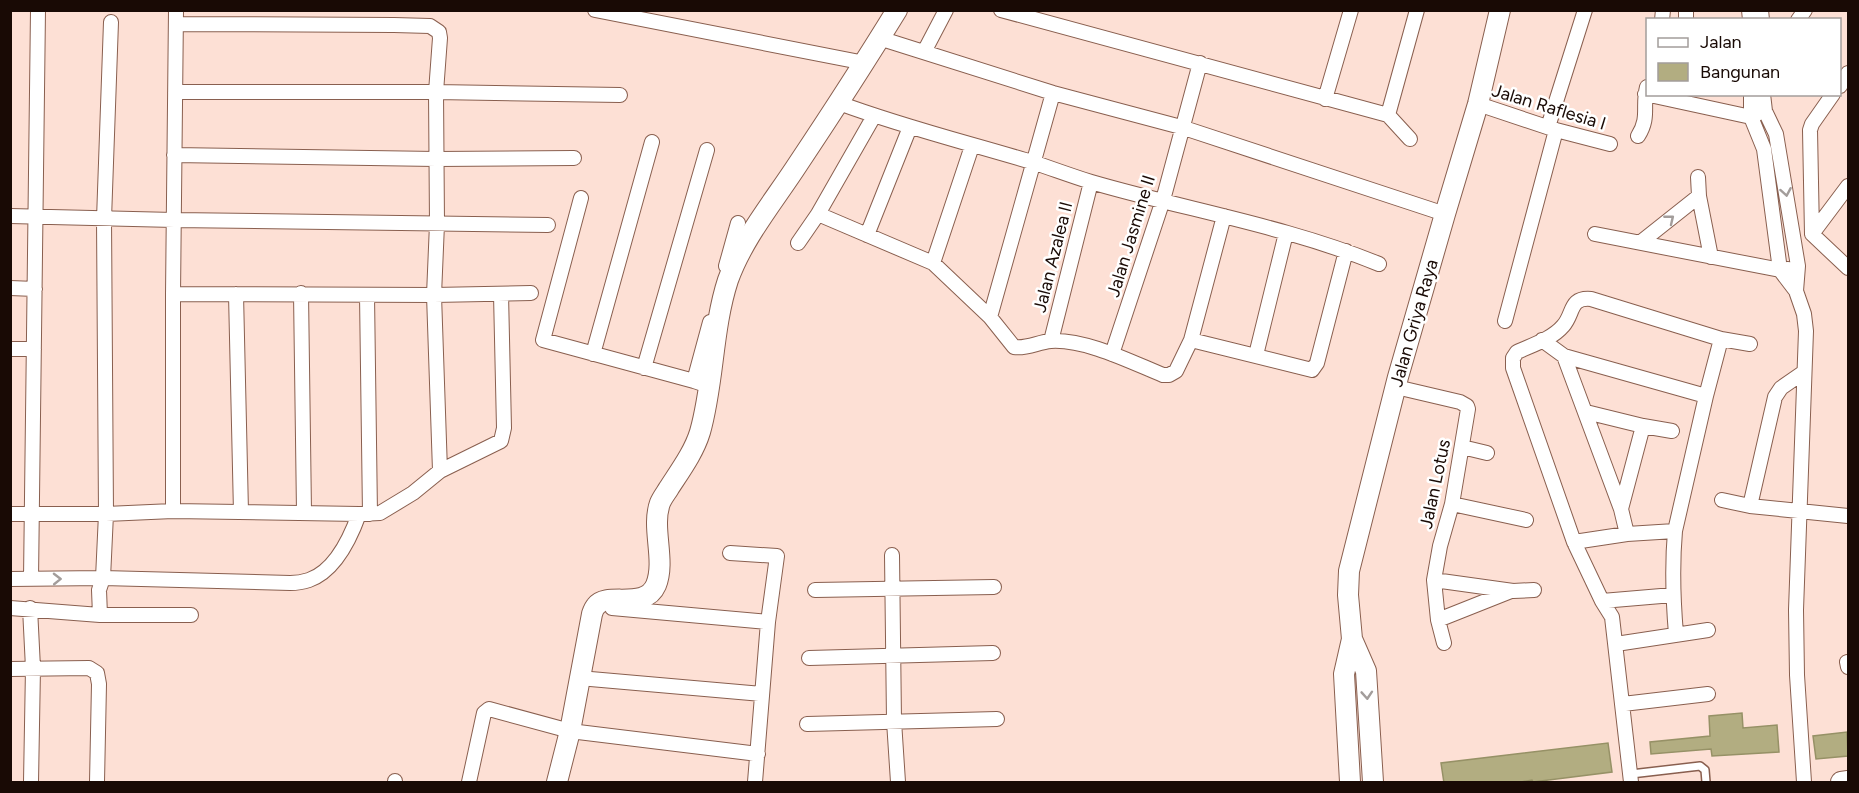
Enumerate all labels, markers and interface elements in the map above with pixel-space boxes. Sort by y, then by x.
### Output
legend [1646,18,1841,96]
text: Jalan [1700,31,1742,53]
text: Bangunan [1700,61,1780,83]
street label: Jalan Raflesia I [1489,79,1609,135]
street label: Jalan Jasmine II [1102,172,1160,300]
one-way arrow [1779,187,1791,196]
street label: Jalan Azalea II [1029,199,1077,315]
one-way arrow [1663,215,1674,226]
street label: Jalan Griya Raya [1385,257,1443,389]
street label: Jalan Lotus [1415,437,1455,531]
one-way arrow [52,573,61,585]
one-way arrow [1361,690,1374,699]

